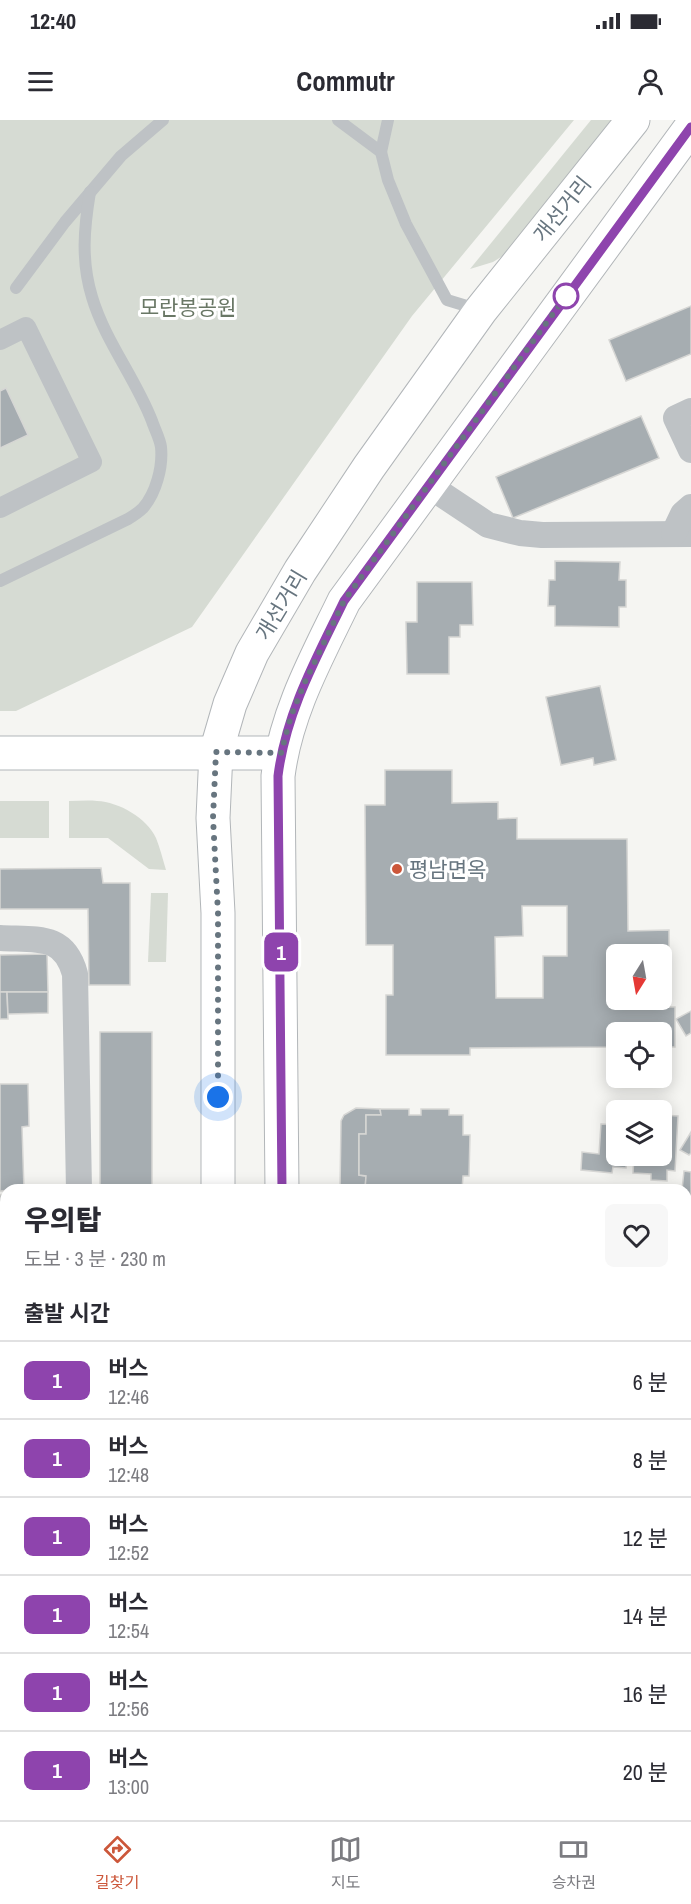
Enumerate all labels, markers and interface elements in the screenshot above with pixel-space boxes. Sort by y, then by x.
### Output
text: 12:40 [30,6,76,36]
text: Commutr [296,63,395,99]
icon: menu [24,65,57,98]
icon: person [634,65,667,98]
street label: 개선거리 [526,170,598,248]
unlabelled marker [553,283,579,309]
park label: 모란봉공원 [140,293,236,322]
street label: 개선거리 [249,564,313,646]
place label: 평남면옥 [409,855,486,884]
marker: 평남면옥 [390,862,404,876]
line badge: 1 [262,932,300,972]
text: 1 [276,938,286,967]
north arrow [606,944,672,1010]
map controls [606,944,672,1166]
button: locate [606,1022,672,1088]
your location [203,1082,233,1112]
button: layers [606,1100,672,1166]
text: 우의탑 [24,1201,101,1239]
button: heart [605,1204,668,1267]
text: 도보 · 3 분 · 230 m [24,1245,166,1272]
text: 출발 시간 [24,1298,110,1328]
text: 버스 [108,1353,148,1383]
text: 1 [52,1366,62,1395]
text: 6 분 [633,1367,668,1397]
text: 12:46 [108,1383,149,1410]
text: 버스 [108,1431,148,1461]
text: 1 [52,1444,62,1473]
text: 8 분 [633,1445,668,1475]
text: 12:48 [108,1461,149,1488]
text: 버스 [108,1509,148,1539]
text: 1 [52,1522,62,1551]
text: 12 분 [623,1523,668,1553]
text: 12:52 [108,1539,149,1566]
text: 버스 [108,1587,148,1617]
text: 1 [52,1600,62,1629]
text: 14 분 [623,1601,668,1631]
text: 12:54 [108,1617,149,1644]
text: 버스 [108,1665,148,1695]
text: 1 [52,1678,62,1707]
text: 16 분 [623,1679,668,1709]
text: 12:56 [108,1695,149,1722]
text: 버스 [108,1743,148,1773]
text: 1 [52,1756,62,1785]
text: 20 분 [623,1757,668,1787]
text: 13:00 [108,1773,149,1800]
tab: 길찾기 [95,1833,139,1893]
tab: 지도 [329,1833,362,1893]
tab: 승차권 [552,1833,596,1893]

